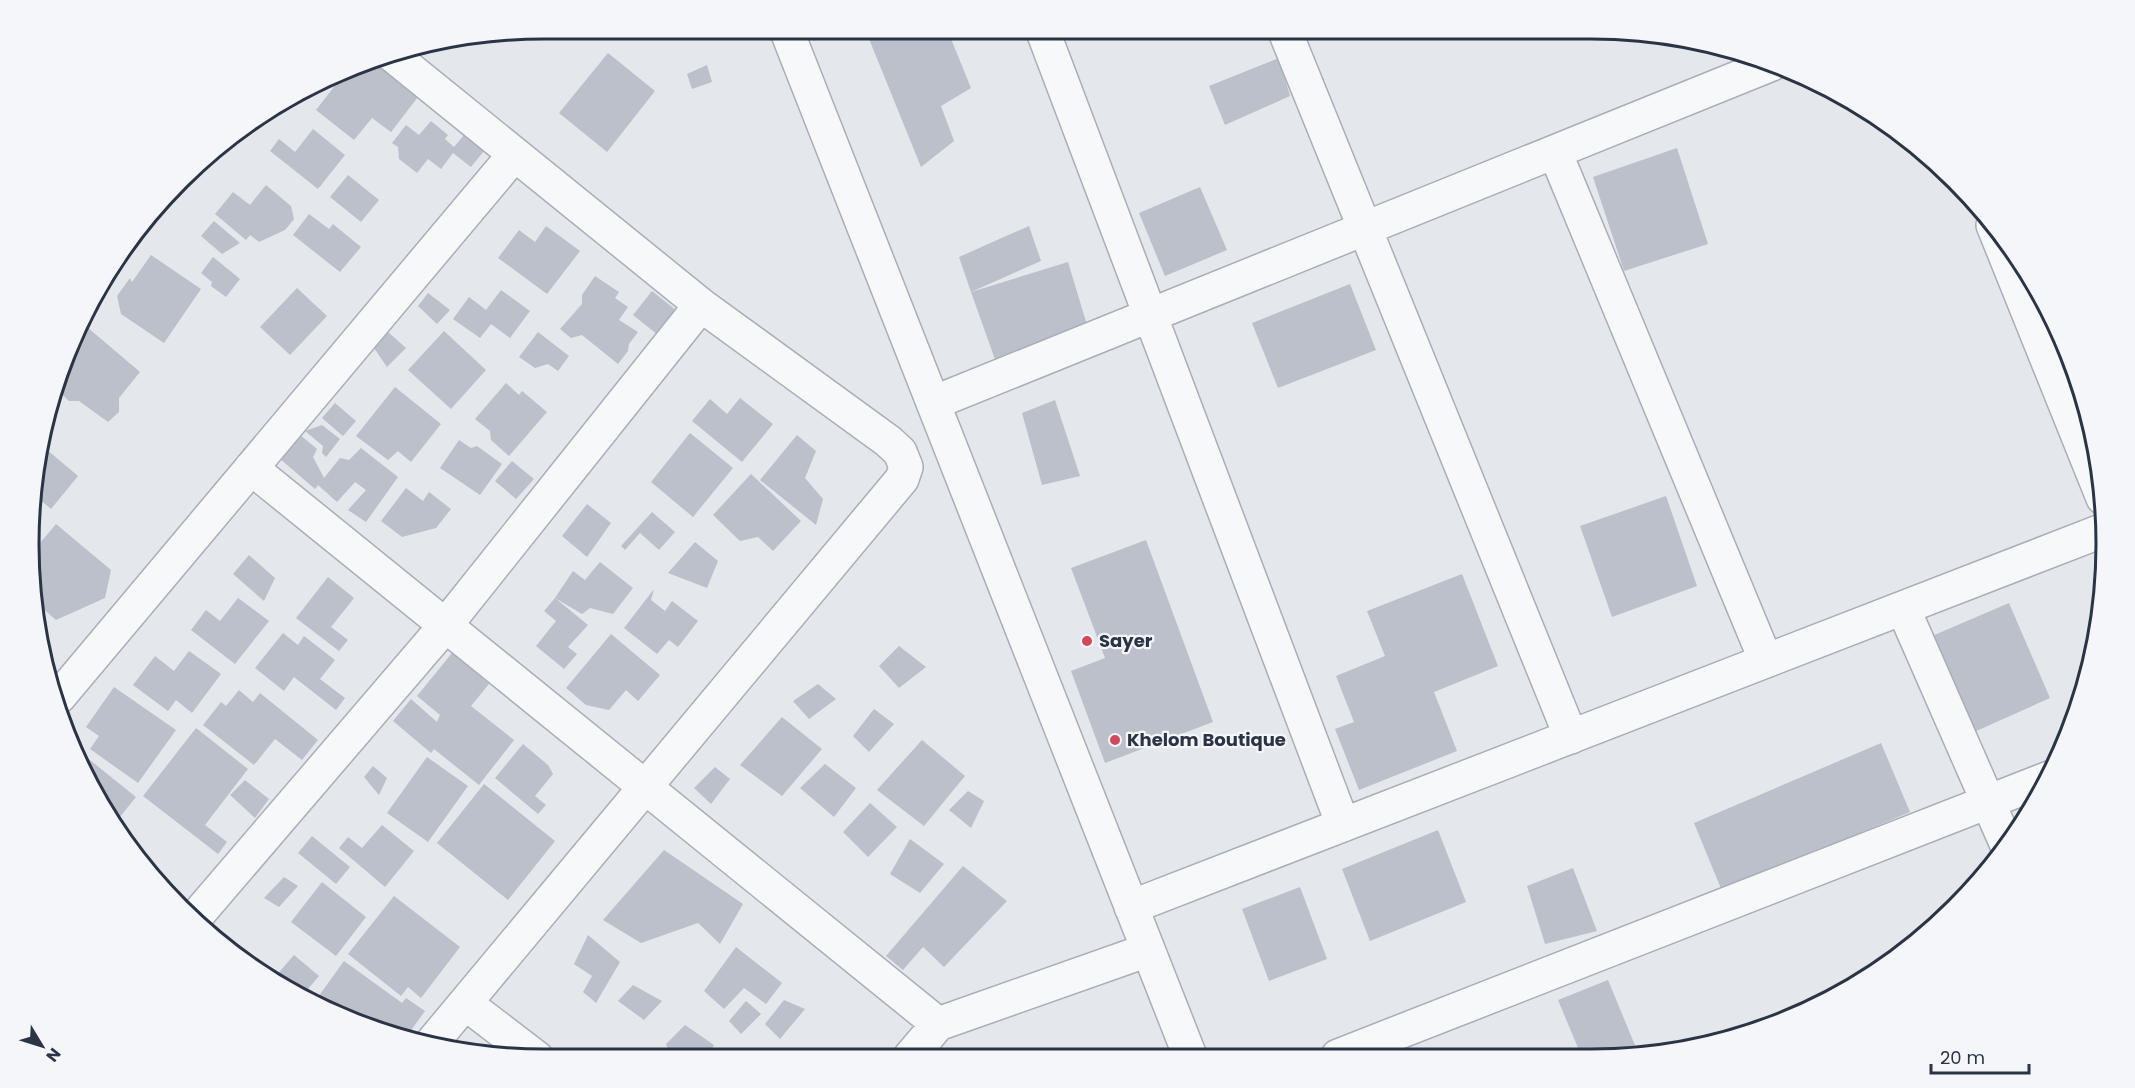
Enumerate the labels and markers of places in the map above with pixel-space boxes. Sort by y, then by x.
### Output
place label: Sayer [1099,628,1153,653]
marker: Sayer [1080,634,1094,648]
place label: Khelom Boutique [1127,727,1286,752]
marker: Khelom Boutique [1108,733,1122,747]

